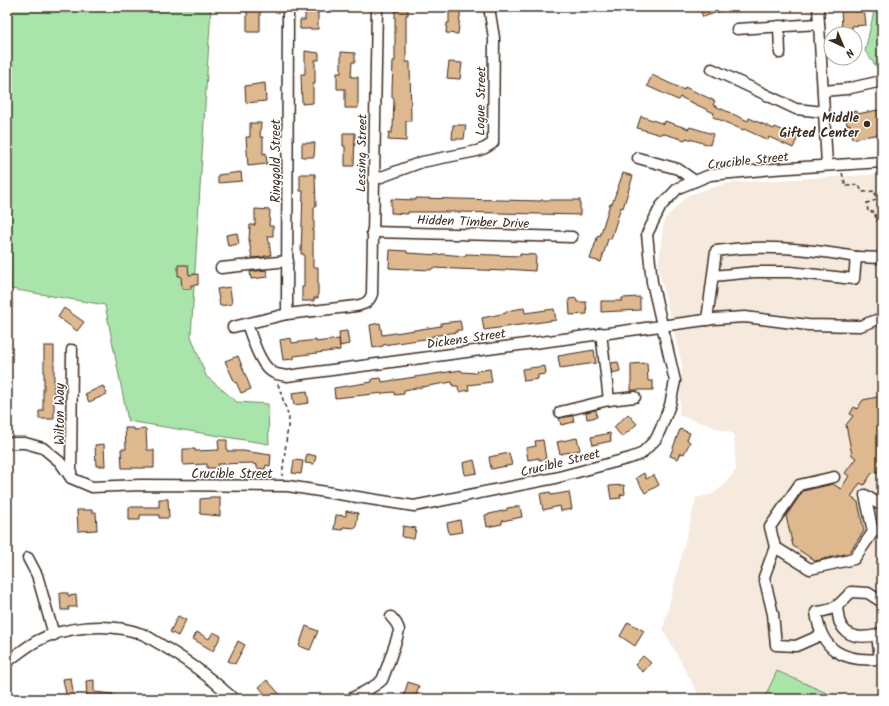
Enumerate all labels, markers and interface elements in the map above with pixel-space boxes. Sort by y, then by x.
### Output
north arrow [823,26,863,66]
text: N [840,44,858,61]
street label: Logue Street [470,65,493,136]
place label: Middle Gifted Center [780,108,860,144]
street label: Lessing Street [351,113,374,192]
street label: Ringgold Street [266,118,287,203]
marker: Middle Gifted Center [862,119,872,129]
street label: Crucible Street [707,147,791,176]
street label: Hidden Timber Drive [416,210,530,235]
street label: Dickens Street [425,323,508,355]
street label: Wilton Way [50,382,71,445]
street label: Crucible Street [518,443,603,483]
street label: Crucible Street [191,464,274,485]

